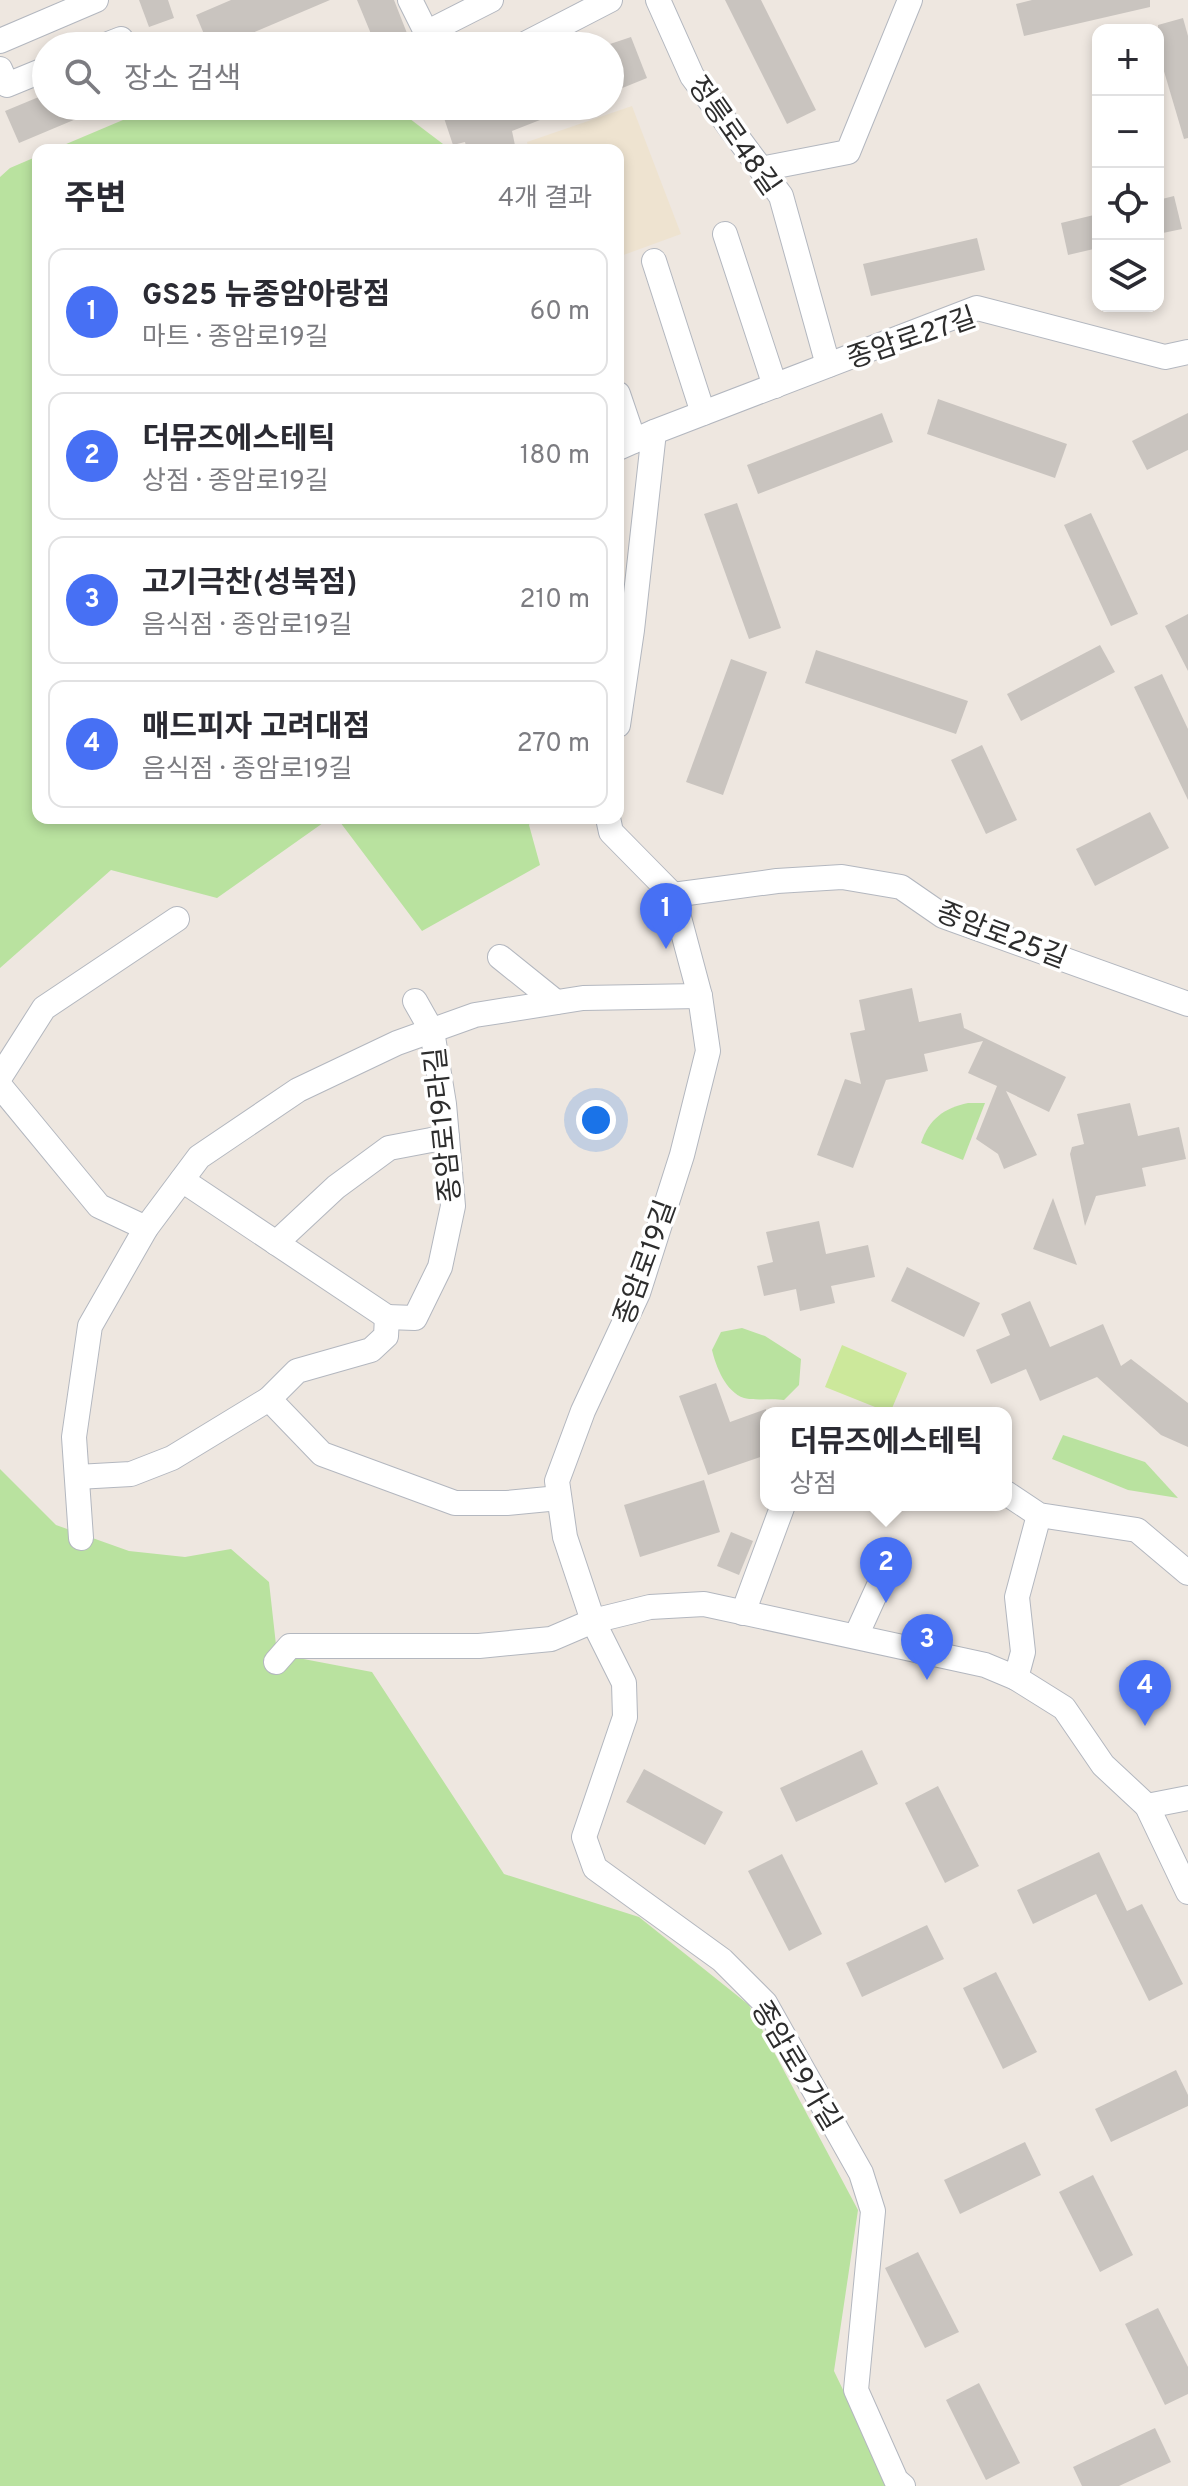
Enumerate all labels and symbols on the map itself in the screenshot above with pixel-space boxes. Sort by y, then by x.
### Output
street label: 정릉로48길 [678,70,787,203]
street label: 종암로27길 [843,301,981,379]
pin: 1 [640,883,692,949]
street label: 종암로25길 [930,895,1072,978]
street label: 종암로19라길 [419,1045,471,1204]
your location [576,1100,616,1140]
street label: 종암로19길 [608,1196,686,1330]
pin: 2 [860,1537,912,1603]
pin: 3 [901,1614,953,1680]
pin: 4 [1119,1660,1171,1726]
street label: 종암로9가길 [742,1995,847,2138]

